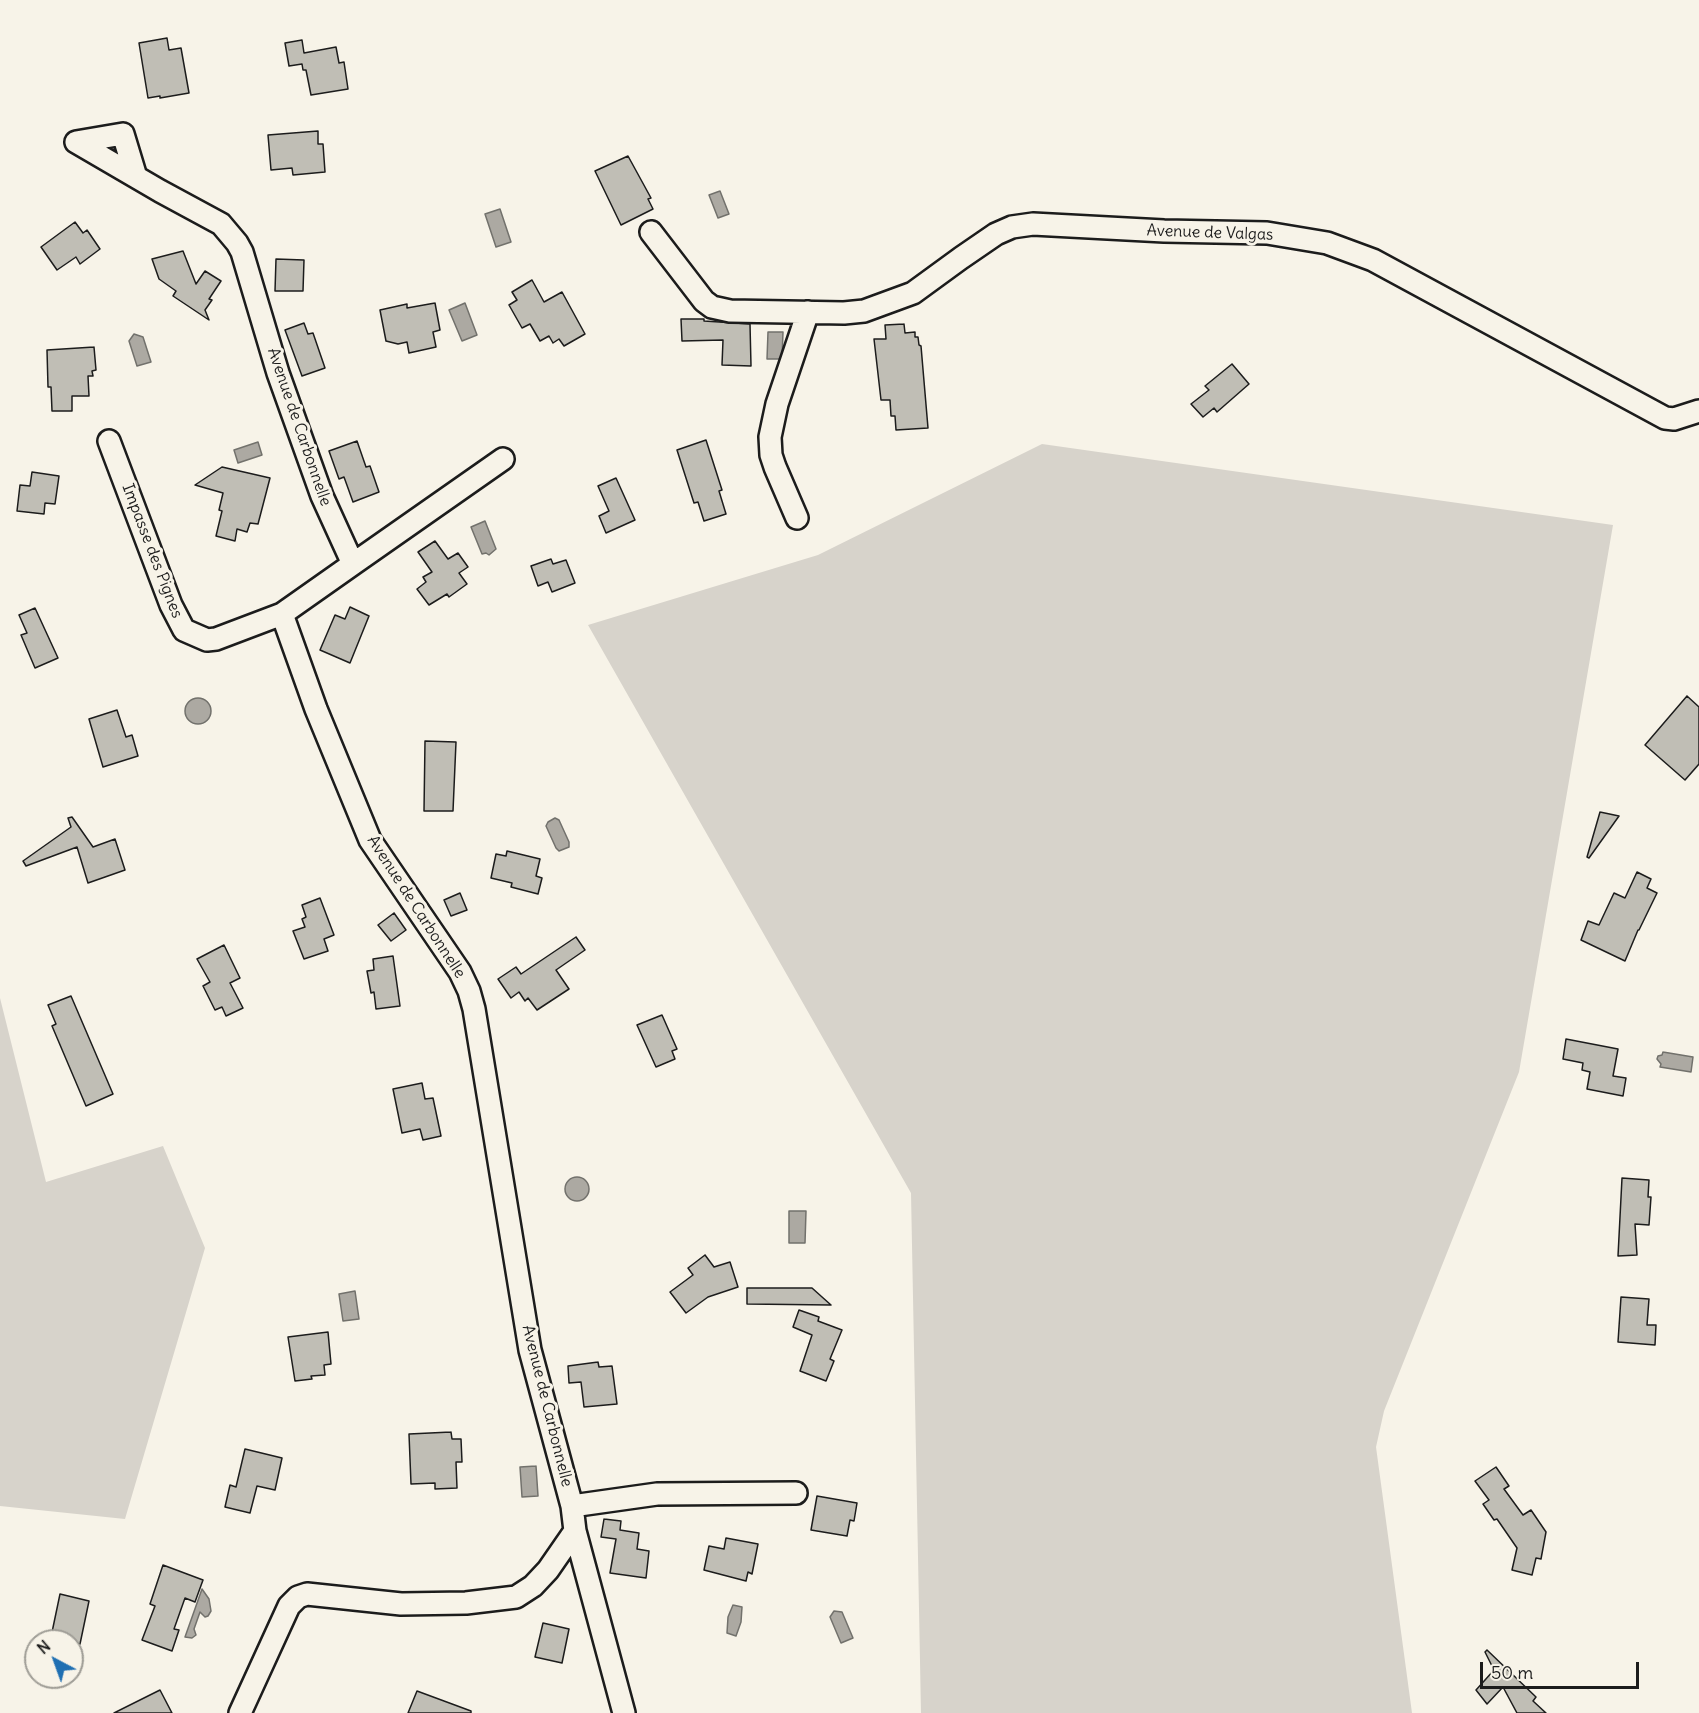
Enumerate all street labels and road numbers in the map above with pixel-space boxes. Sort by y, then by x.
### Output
street label: Avenue de Valgas [1146,221,1274,245]
street label: Avenue de Carbonnelle [263,345,335,509]
street label: Impasse des Pignes [118,481,186,621]
street label: Avenue de Carbonnelle [363,832,469,982]
street label: Avenue de Carbonnelle [518,1323,576,1489]

